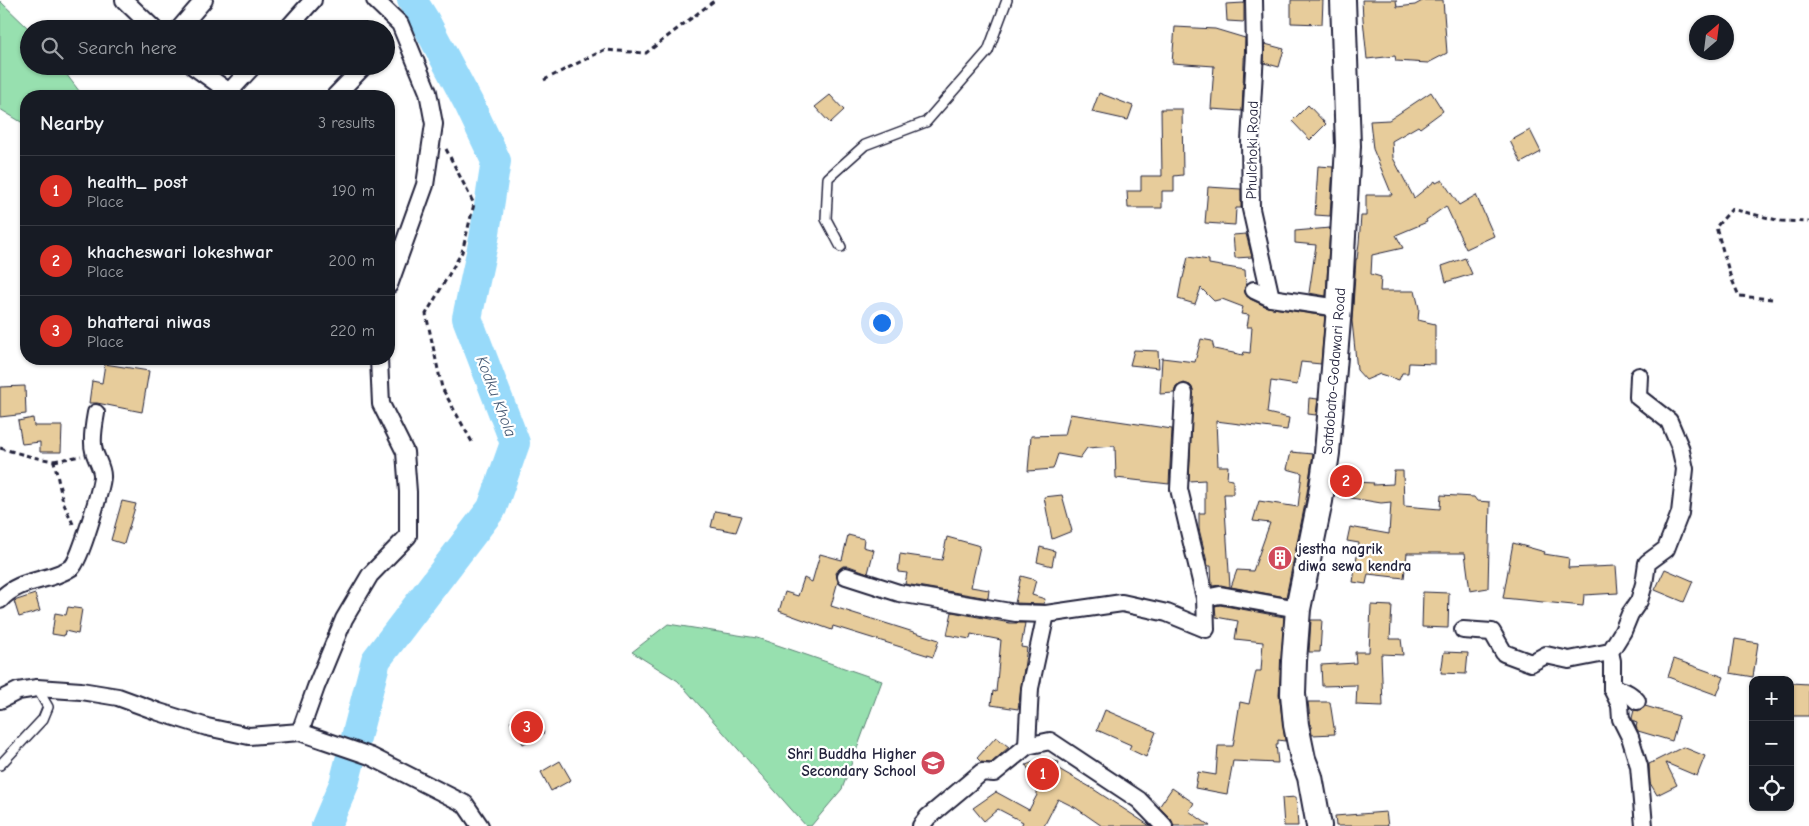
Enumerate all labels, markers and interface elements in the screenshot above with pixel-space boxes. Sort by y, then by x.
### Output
north arrow [1689,15,1734,60]
search box [20,20,395,75]
icon: search [38,34,66,62]
text: Search here [78,37,177,59]
street label: Phulchoki Road [1242,101,1262,199]
text: Nearby [40,111,104,135]
text: 3 results [318,114,375,132]
text: health_ post [87,171,187,193]
text: 1 [53,182,59,200]
text: 190 m [332,182,375,200]
text: Place [87,193,123,211]
text: khacheswari lokeshwar [87,241,273,263]
text: 2 [52,252,60,270]
text: 200 m [329,252,375,270]
text: Place [87,263,123,281]
street label: Satdobato-Godawari Road [1318,287,1349,455]
your location [869,310,895,336]
text: bhatterai niwas [87,311,211,333]
text: 3 [52,322,60,340]
text: 220 m [330,322,375,340]
text: Place [87,333,123,351]
water label: Kodku Khola [472,353,520,439]
pin: 2 [1330,462,1362,500]
place label: jestha nagrik diwa sewa kendra [1296,540,1411,575]
building icon: jestha nagrik diwa sewa kendra [1267,545,1293,571]
map controls [1749,676,1794,811]
button: + [1749,676,1794,721]
pin: 3 [511,708,543,746]
button: − [1749,721,1794,766]
place label: Shri Buddha Higher Secondary School [787,745,916,780]
school or university icon: Shri Buddha Higher Secondary School [920,750,946,776]
pin: 1 [1027,755,1059,793]
button: locate [1749,766,1794,811]

